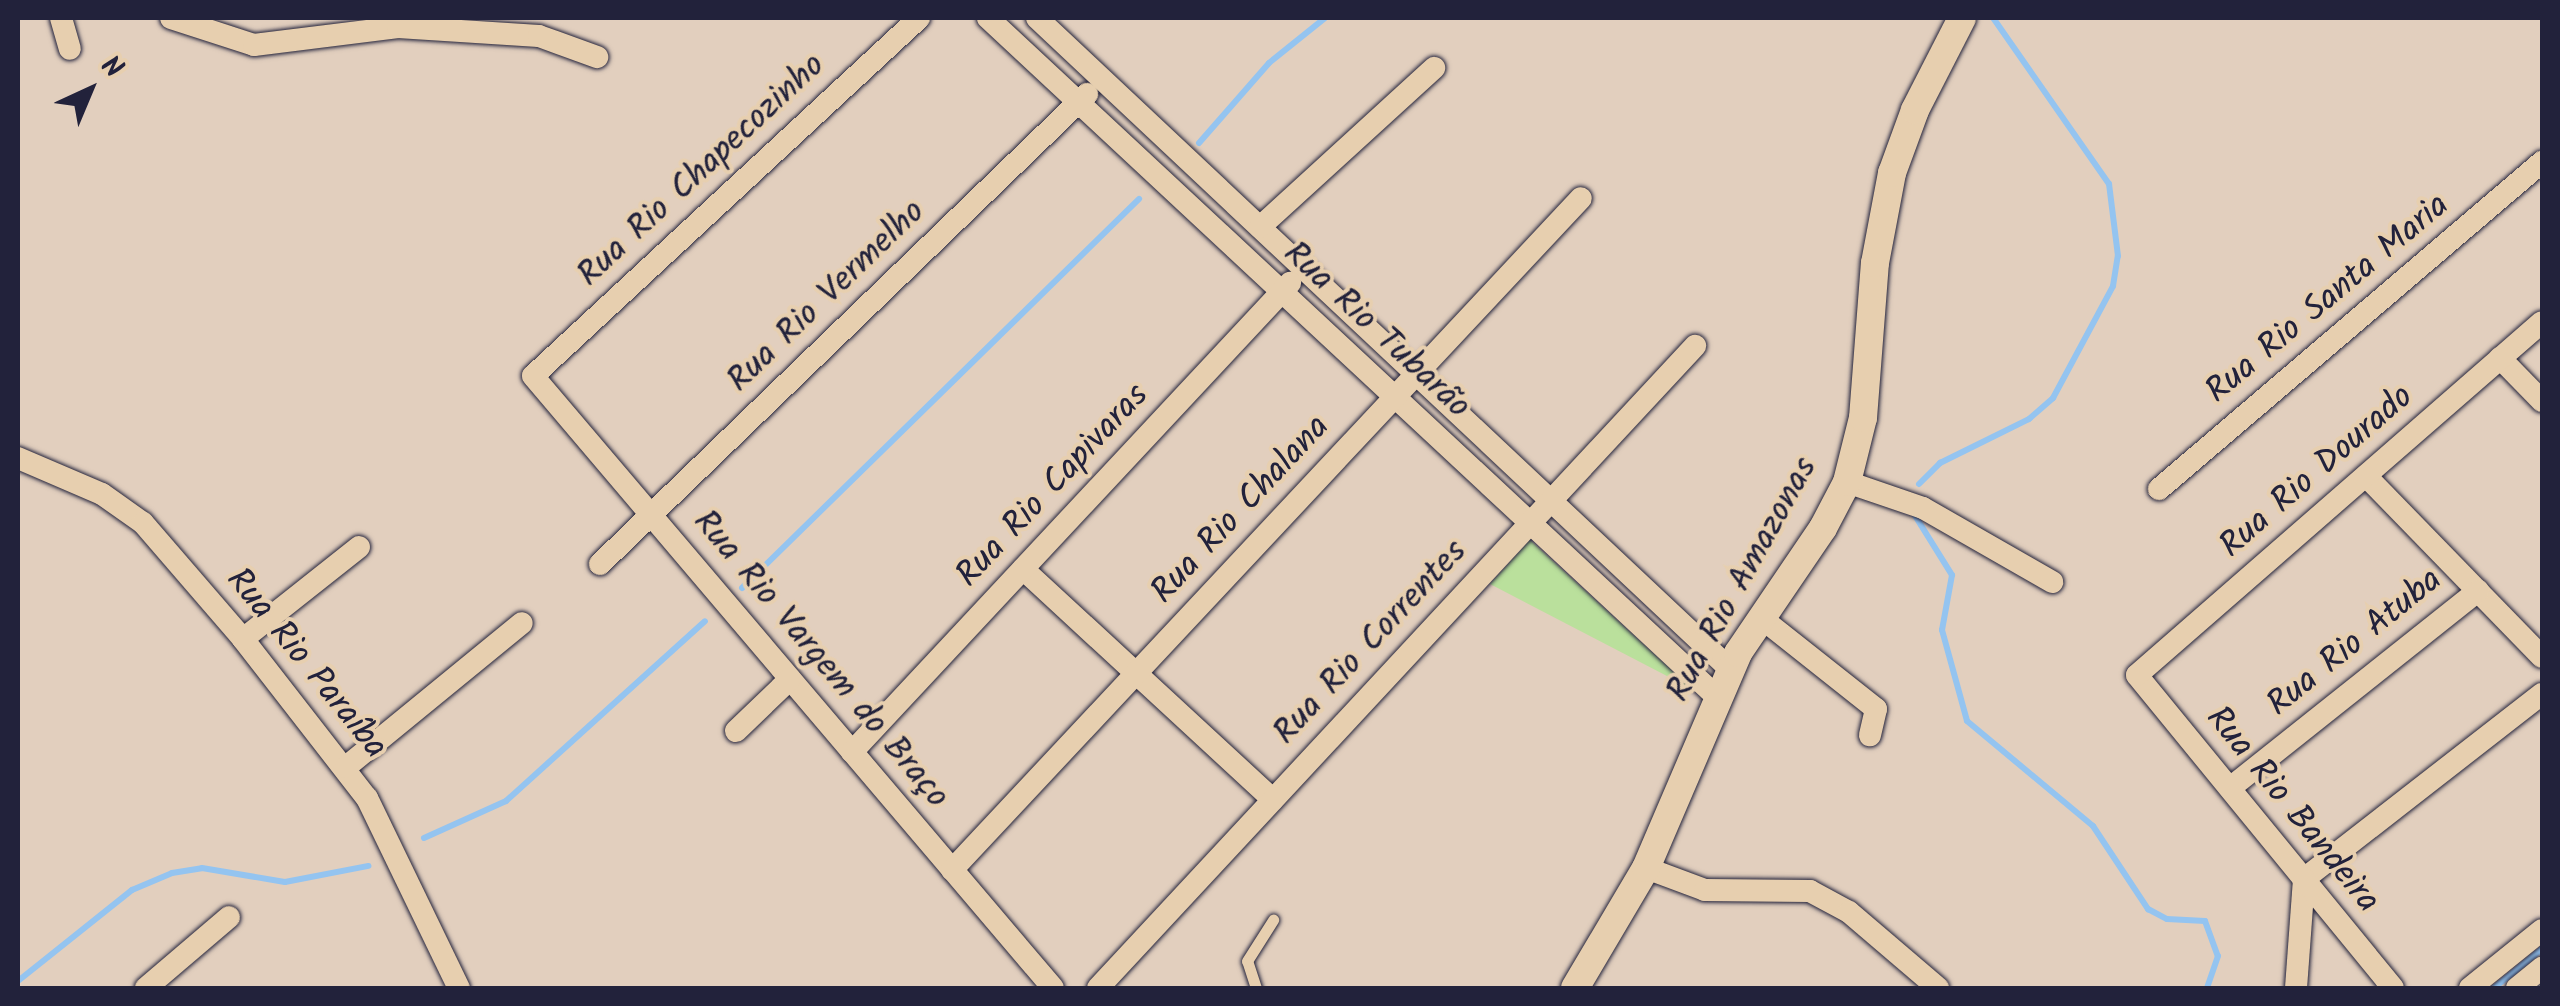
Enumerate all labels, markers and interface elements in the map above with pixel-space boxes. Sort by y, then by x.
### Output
north arrow [40,40,140,140]
street label: Rua Rio Chapecozinho [569,45,835,297]
text: N [89,46,133,90]
street label: Rua Rio Santa Maria [2198,185,2458,413]
street label: Rua Rio Vermelho [719,192,935,402]
street label: Rua Rio Tubarão [1274,234,1478,428]
street label: Rua Rio Capivaras [948,376,1158,596]
street label: Rua Rio Dourado [2212,376,2422,568]
street label: Rua Rio Chalana [1143,407,1339,613]
street label: Rua Rio Amazonas [1658,450,1828,710]
street label: Rua Rio Vargem do Braço [683,502,957,818]
street label: Rua Rio Correntes [1265,532,1477,754]
street label: Rua Rio Paraíba [216,560,396,768]
street label: Rua Rio Atuba [2259,560,2451,726]
street label: Rua Rio Bandeira [2196,698,2388,922]

